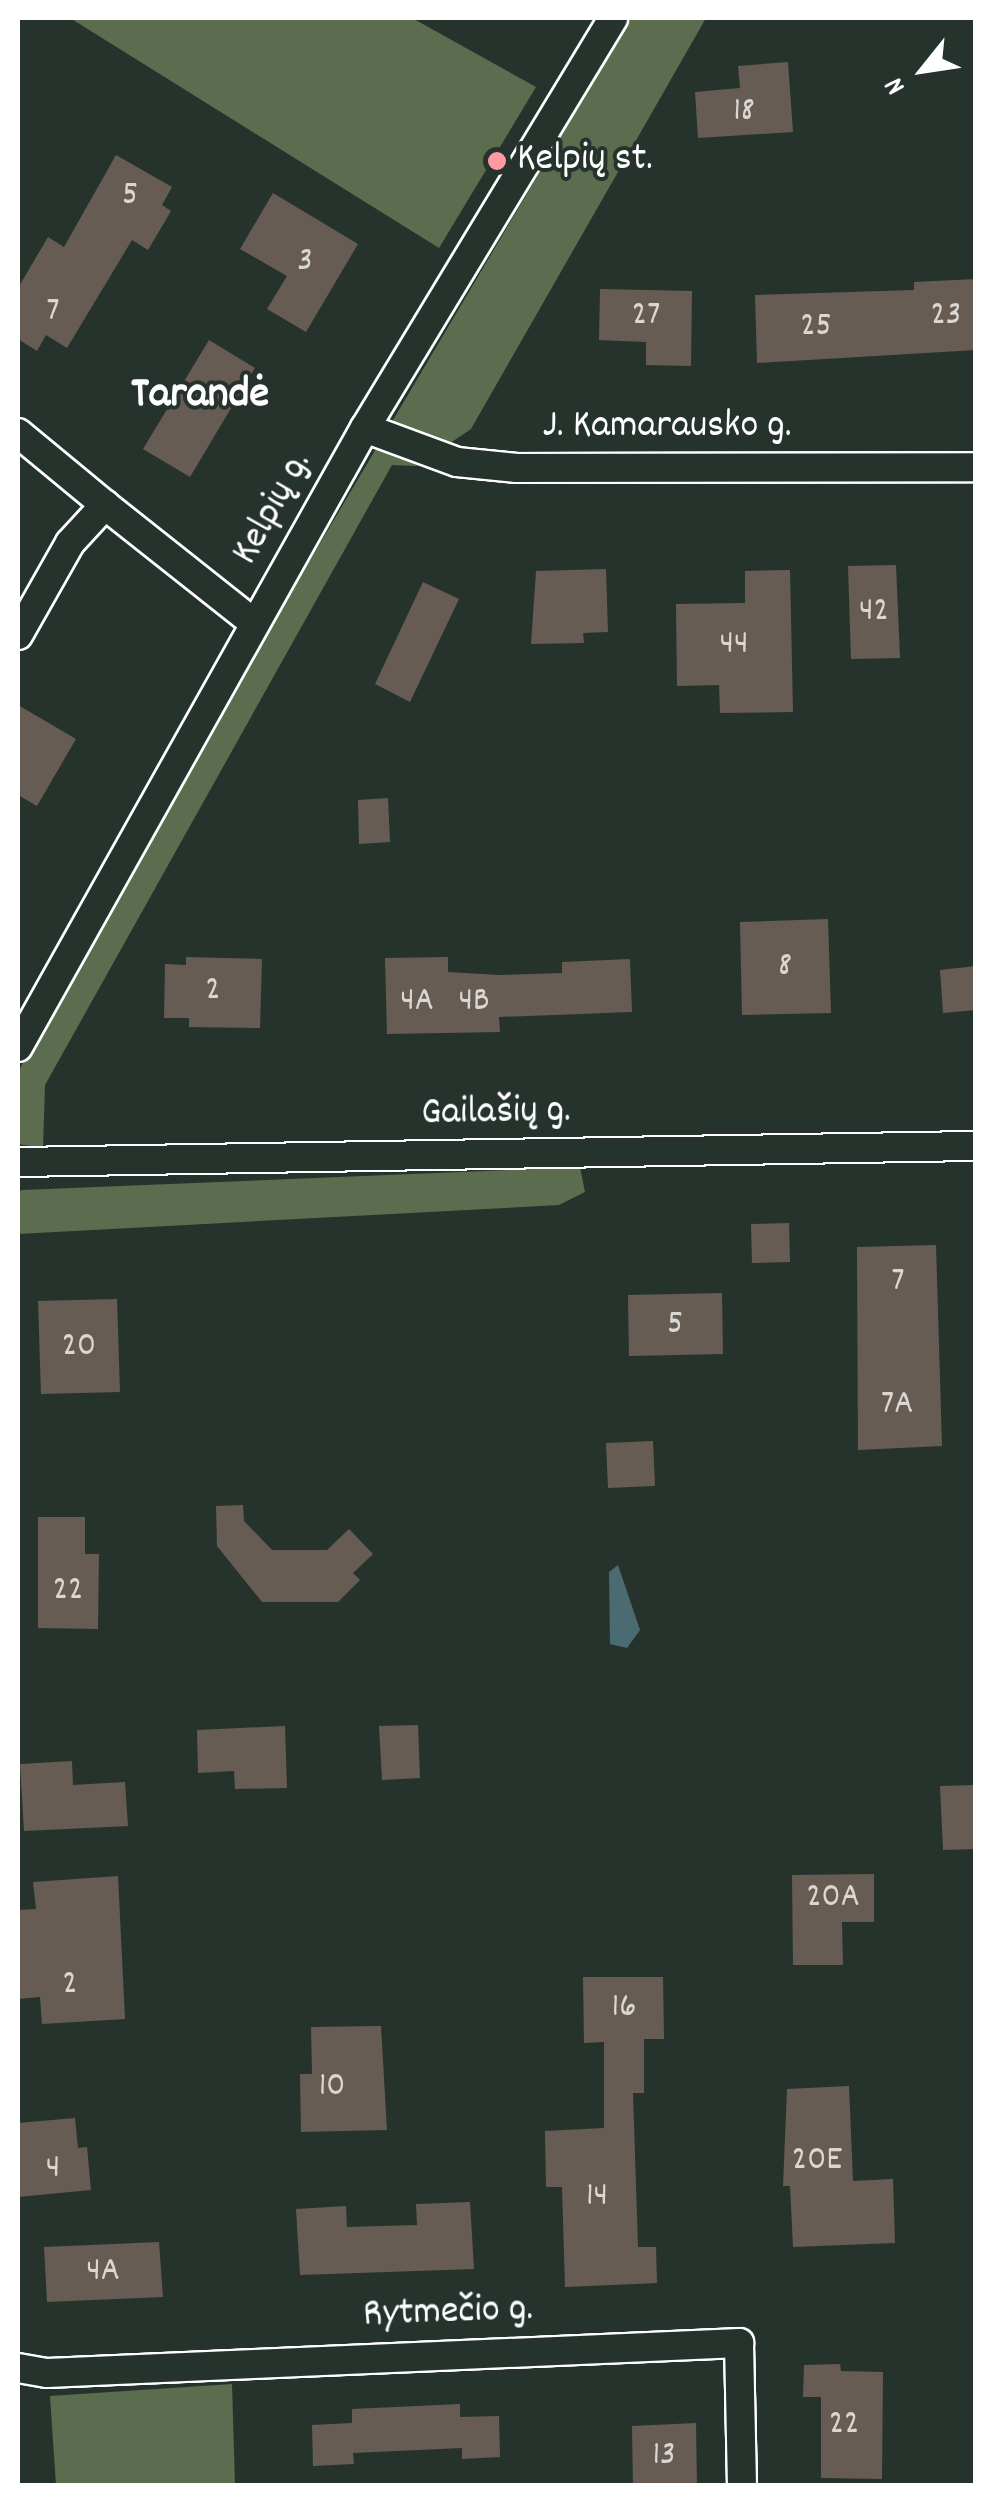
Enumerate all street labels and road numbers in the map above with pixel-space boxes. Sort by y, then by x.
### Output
street label: J. Kamarausko g. [542,404,792,452]
street label: Kelpių g. [223,444,325,574]
street label: Gailašių g. [421,1089,571,1139]
street label: Rytmečio g. [362,2287,534,2341]

